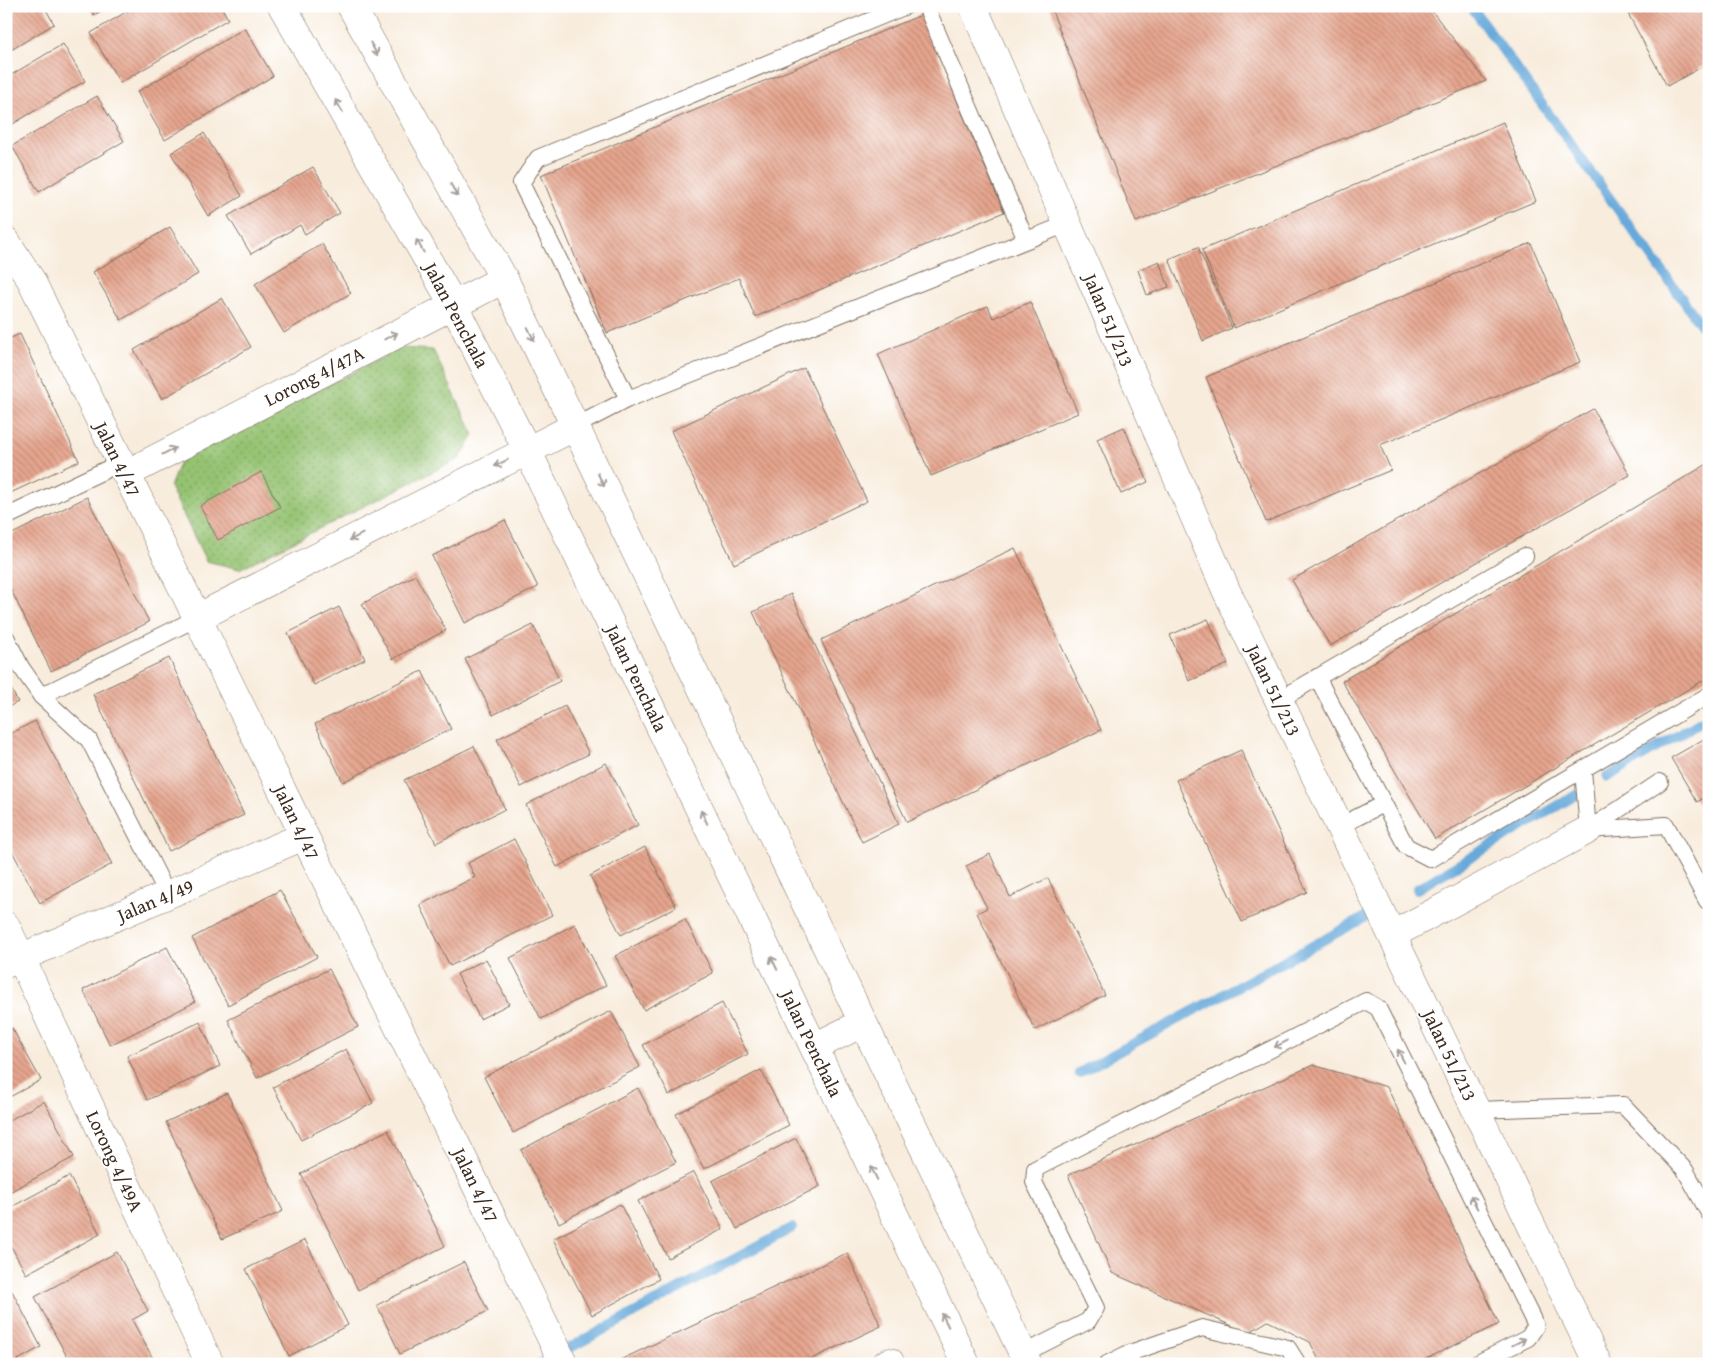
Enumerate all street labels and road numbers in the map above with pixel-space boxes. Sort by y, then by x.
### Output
street label: Jalan Penchala [416,255,497,373]
street label: Jalan 51/213 [1076,267,1141,371]
street label: Lorong 4/47A [259,339,369,413]
street label: Jalan 4/47 [87,415,148,501]
street label: Jalan Penchala [598,618,675,736]
street label: Jalan 51/213 [1239,638,1308,741]
street label: Jalan 4/47 [266,778,327,864]
street label: Jalan 4/49 [111,871,198,929]
street label: Jalan Penchala [773,983,850,1101]
street label: Jalan 51/213 [1415,1003,1484,1106]
street label: Lorong 4/49A [79,1106,151,1216]
street label: Jalan 4/47 [445,1141,506,1227]

